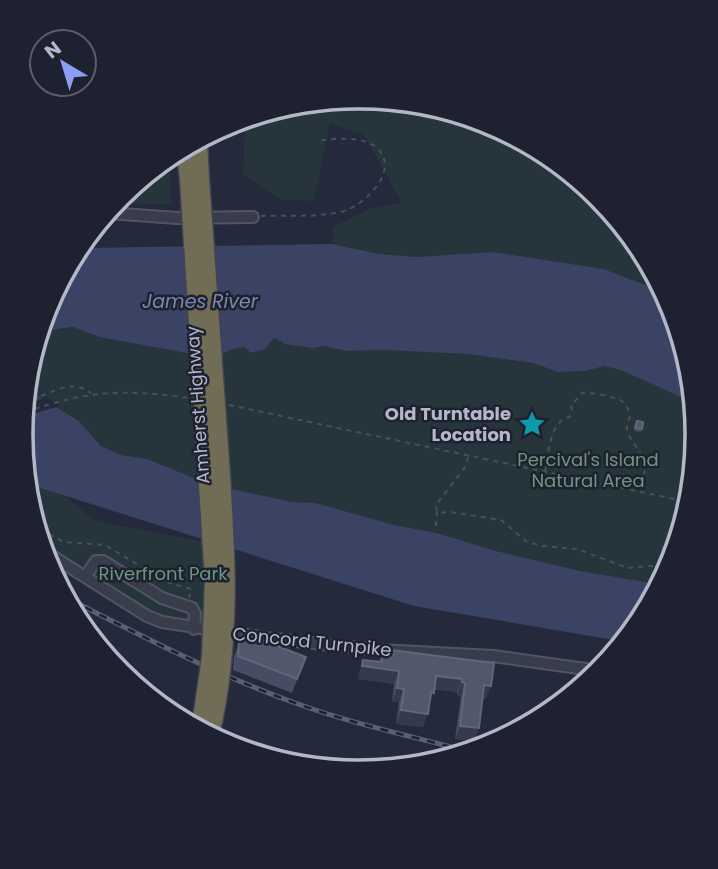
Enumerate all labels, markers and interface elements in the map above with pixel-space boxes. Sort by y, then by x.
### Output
north arrow [28,28,98,98]
text: N [39,35,67,65]
water label: James River [142,288,259,315]
street label: Amherst Highway [180,325,215,485]
place label: Old Turntable Location [385,401,511,447]
place icon: Old Turntable Location [517,409,547,439]
park label: Percival's Island Natural Area [517,447,659,493]
park label: Riverfront Park [99,561,228,586]
street label: Concord Turnpike [231,621,393,662]

